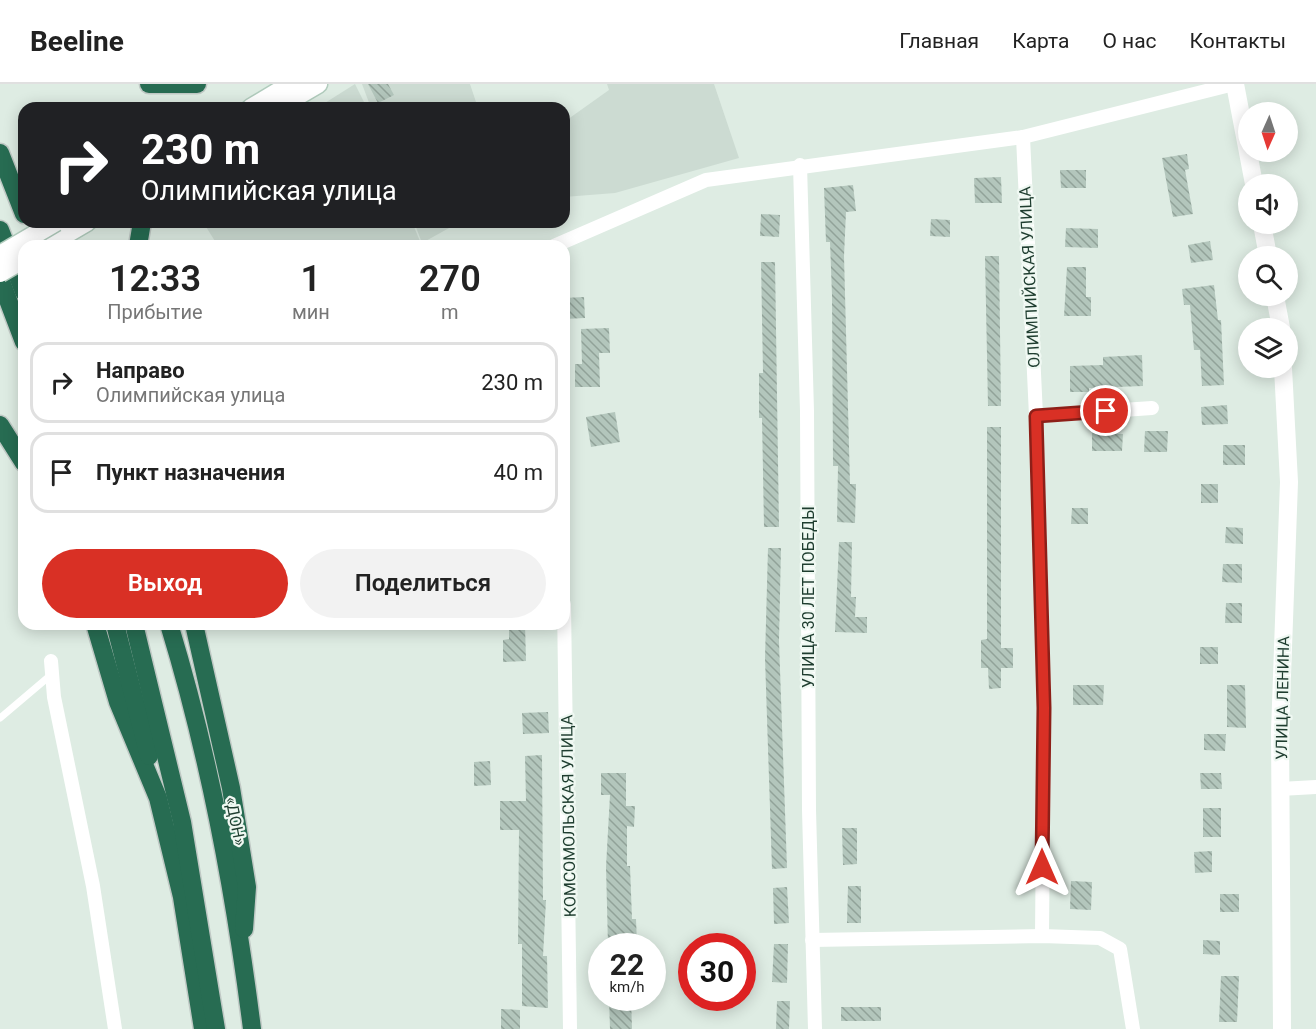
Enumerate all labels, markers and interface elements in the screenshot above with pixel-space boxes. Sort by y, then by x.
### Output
text: Beeline [30,25,124,58]
text: Главная [899,29,979,53]
text: Карта [1012,29,1069,53]
text: О нас [1102,29,1157,53]
text: Контакты [1190,29,1286,53]
north arrow [1238,102,1298,162]
map controls [1238,102,1298,378]
text: 230 m [141,125,260,174]
icon: right [42,126,120,204]
button: sound [1238,174,1298,234]
text: Олимпийская улица [141,175,397,207]
street label: ОЛИМПИЙСКАЯ УЛИЦА [1015,185,1044,368]
button: search [1238,246,1298,306]
text: 12:33 [109,258,201,300]
text: 1 [301,258,321,300]
text: 270 [419,258,481,300]
text: Прибытие [107,300,203,324]
text: мин [292,300,330,324]
text: m [441,300,459,324]
button: layers [1238,318,1298,378]
text: Направо [96,358,185,383]
icon: right [45,366,78,399]
text: 230 m [481,370,543,395]
text: Олимпийская улица [96,383,285,407]
pin [1080,385,1131,436]
icon: arrive [1089,394,1122,427]
icon: arrive [45,456,78,489]
text: Пункт назначения [96,460,285,485]
text: 40 m [494,460,543,485]
street label: УЛИЦА 30 ЛЕТ ПОБЕДЫ [799,506,818,688]
button: Выход [42,549,288,618]
button: Поделиться [300,549,546,618]
street label: УЛИЦА ЛЕНИНА [1272,635,1293,760]
street label: КОМСОМОЛЬСКАЯ УЛИЦА [557,714,580,917]
street label: «ДОН» [221,795,250,847]
position arrow [1010,835,1074,899]
speed limit sign: 30 [678,933,756,1011]
text: 22 [610,947,644,982]
text: km/h [609,978,645,996]

